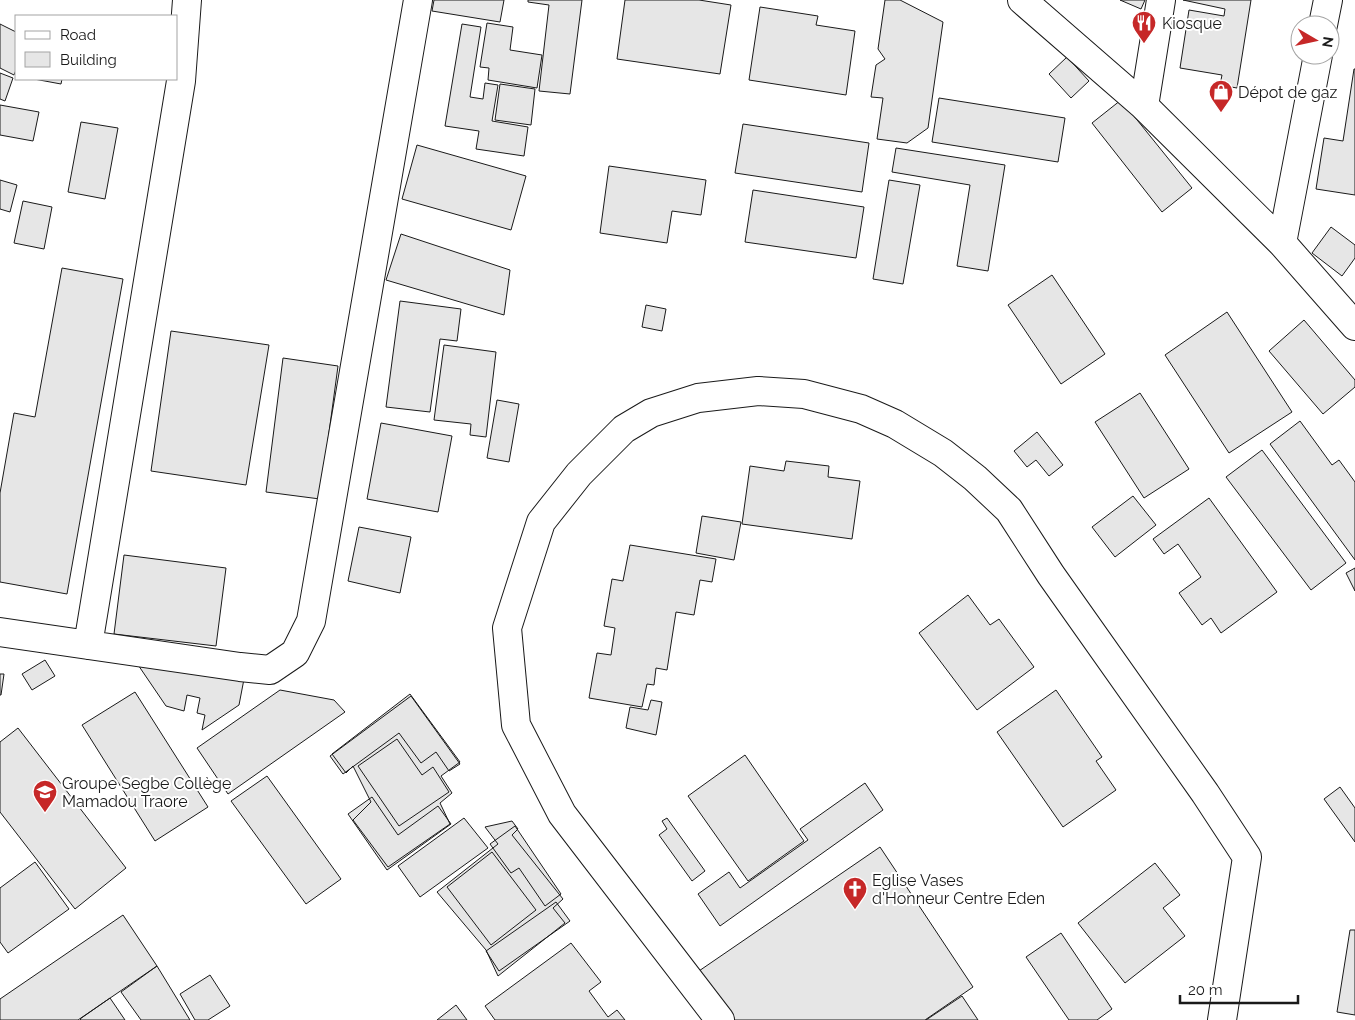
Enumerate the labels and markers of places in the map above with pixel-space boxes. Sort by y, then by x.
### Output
restaurant icon: Kiosque [1131,10,1157,44]
place label: Kiosque [1162,14,1222,33]
shop icon: Dépot de gaz [1208,79,1234,113]
place label: Dépot de gaz [1238,83,1338,102]
place label: Groupe Segbe Collège Mamadou Traore [62,774,231,811]
school or university icon: Groupe Segbe Collège Mamadou Traore [32,779,58,813]
place label: Eglise Vases d'Honneur Centre Eden [872,871,1045,908]
church icon: Eglise Vases d'Honneur Centre Eden [842,876,868,910]

